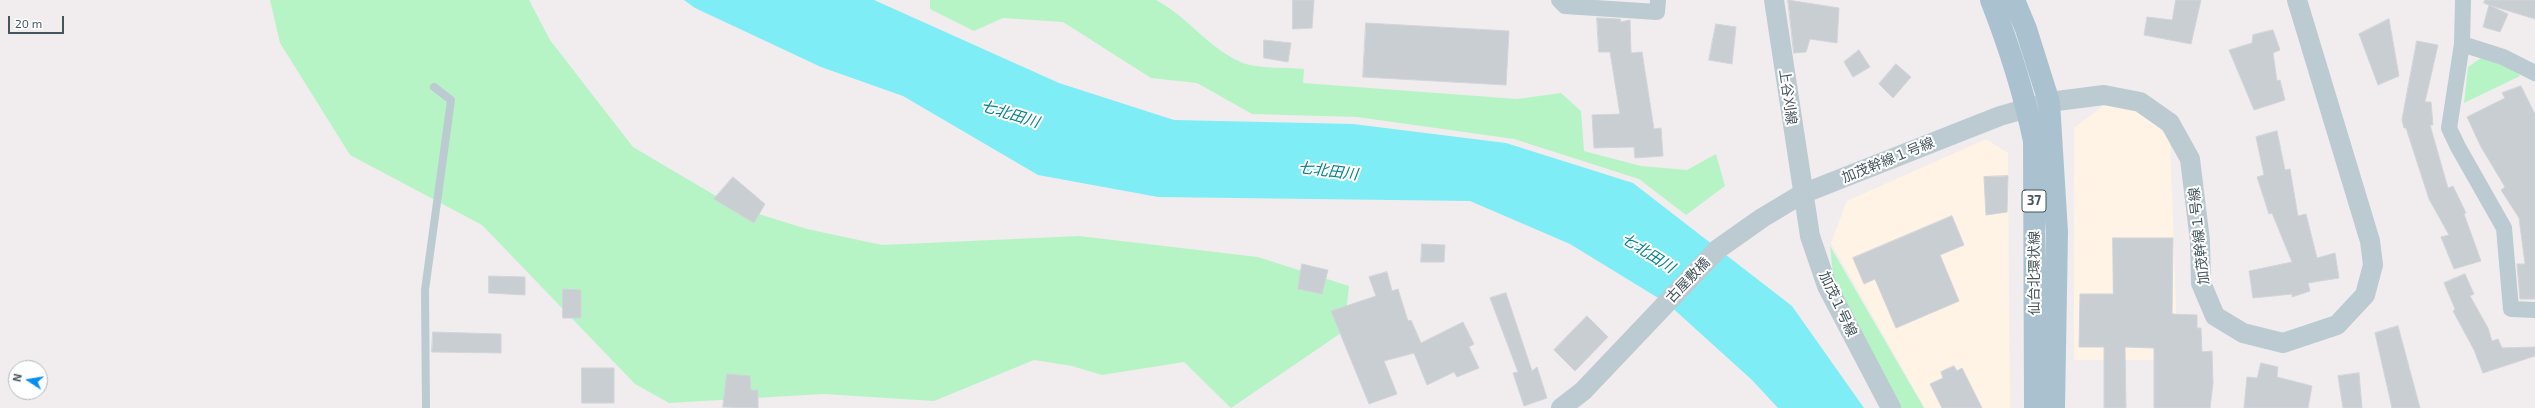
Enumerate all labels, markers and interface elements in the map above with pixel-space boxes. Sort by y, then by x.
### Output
scale bar [10,8,66,34]
text: 20 m [15,16,42,30]
street label: 上谷刈線 [1776,68,1800,126]
water label: 七北田川 [979,97,1041,131]
street label: 加茂幹線１号線 [1839,134,1937,186]
water label: 七北田川 [1297,158,1359,184]
street label: 加茂幹線１号線 [2186,186,2212,286]
road number: 37 [2022,190,2046,212]
water label: 七北田川 [1618,229,1678,277]
street label: 仙台北環状線 [2026,231,2042,315]
street label: 古屋敷橋 [1663,254,1713,306]
street label: 加茂１号線 [1816,269,1860,339]
north arrow [8,360,48,400]
text: N [10,372,24,383]

